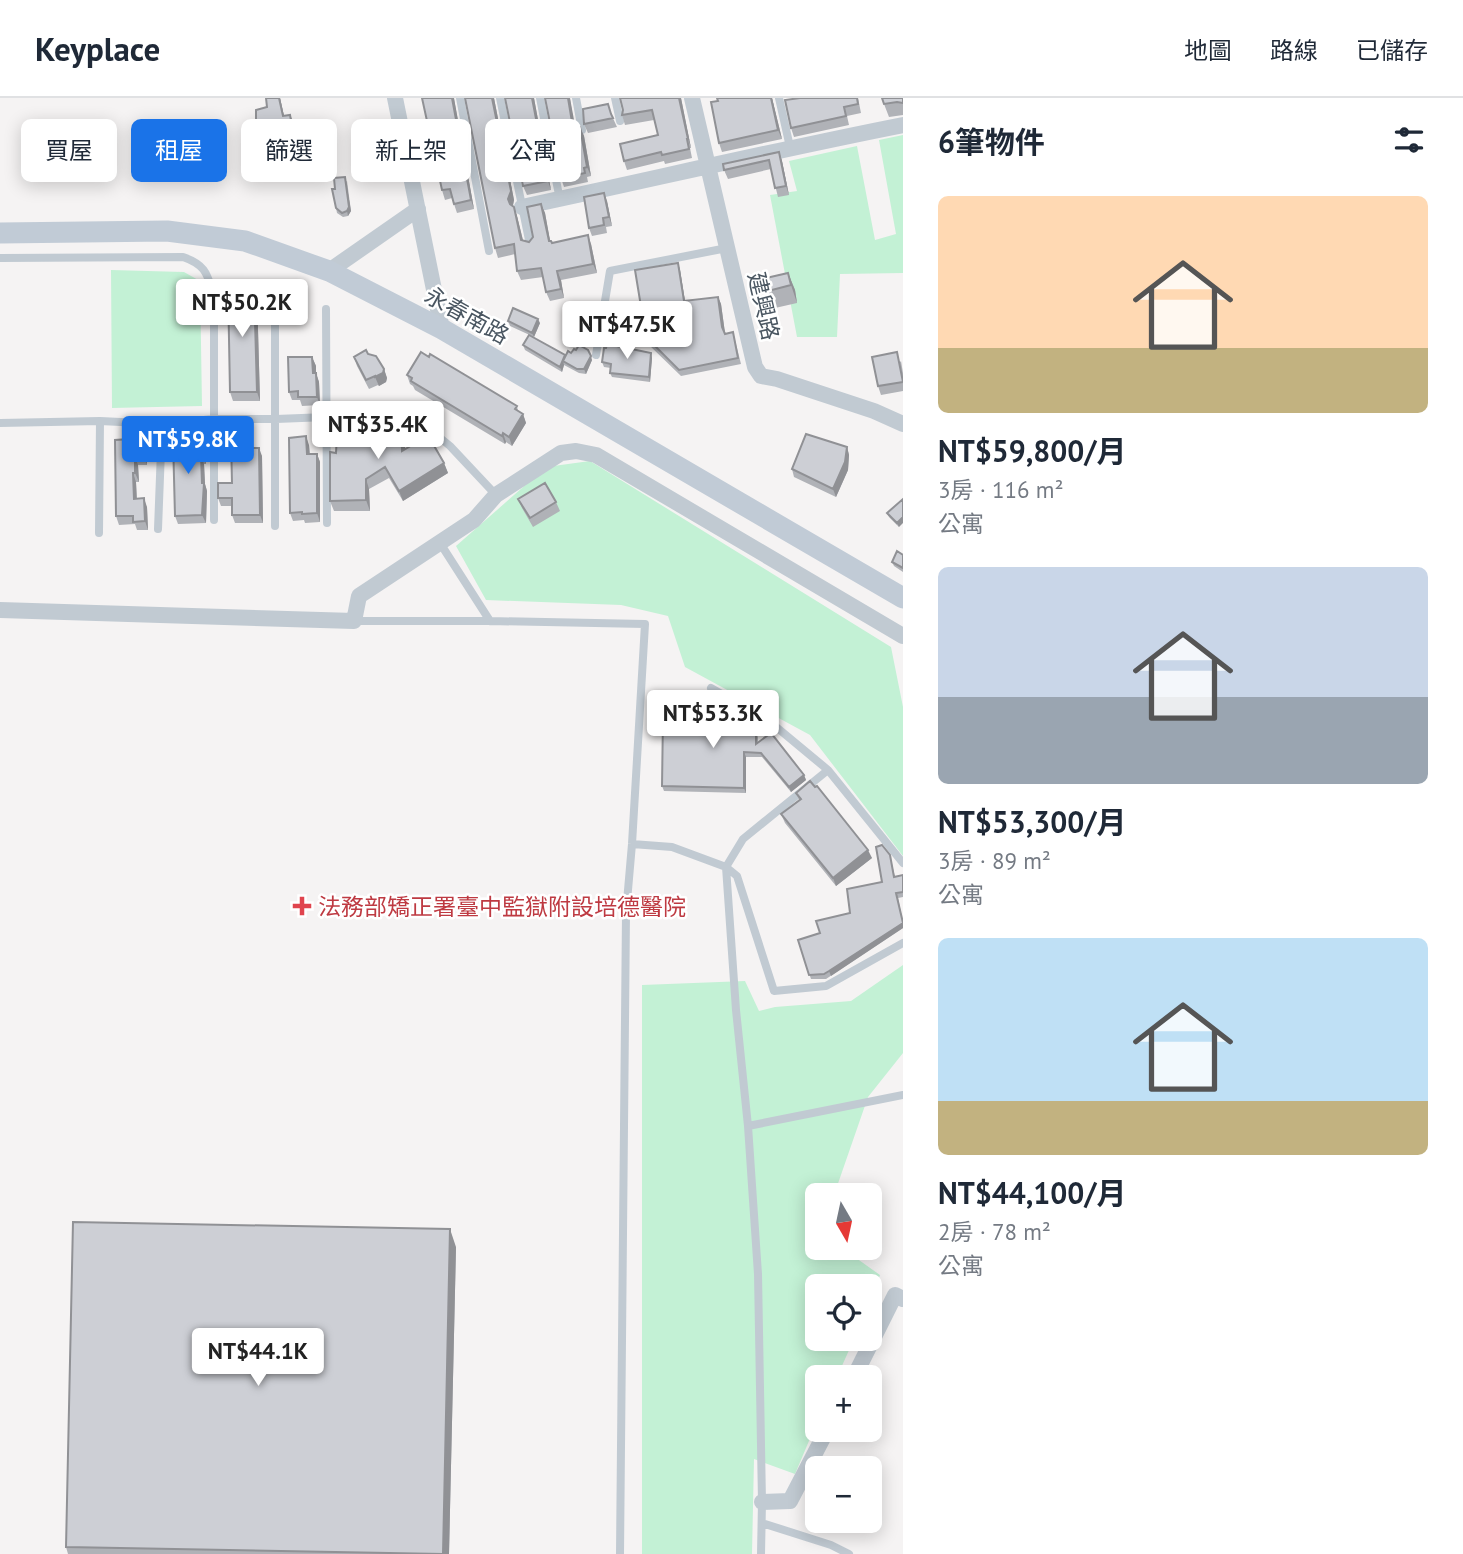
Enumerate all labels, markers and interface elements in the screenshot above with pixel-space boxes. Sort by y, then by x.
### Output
text: Keyplace [35,27,160,70]
text: 地圖 [1184,35,1232,66]
text: 路線 [1270,35,1318,66]
text: 已儲存 [1356,35,1428,66]
chip: 買屋 [21,119,117,182]
chip: 租屋 [131,119,227,182]
chip: 篩選 [241,119,337,182]
chip: 新上架 [351,119,471,182]
chip: 公寓 [485,119,581,182]
icon: filters [1390,121,1428,159]
text: 6筆物件 [938,122,1045,161]
icon: home [1120,242,1246,368]
street label: 建興路 [742,269,786,343]
pin: NT$50.2K [170,280,314,339]
street label: 永春南路 [420,280,514,350]
text: NT$50.2K [192,287,292,316]
pin: NT$47.5K [555,302,699,361]
text: NT$47.5K [578,309,676,338]
pin: NT$35.4K [306,402,450,461]
text: NT$35.4K [328,409,428,438]
pin: NT$59.8K [116,416,260,476]
text: NT$59.8K [138,424,238,453]
text: NT$59,800/月 [938,431,1127,470]
text: 3房 · 116 m² [938,475,1063,504]
text: 公寓 [938,509,984,538]
icon: home [1120,613,1246,739]
pin: NT$53.3K [641,690,785,750]
text: NT$53.3K [663,698,763,727]
text: NT$53,300/月 [938,802,1127,841]
text: 3房 · 89 m² [938,846,1051,875]
text: 公寓 [938,880,984,909]
place label: 法務部矯正署臺中監獄附設培德醫院 [318,892,686,921]
marker: 法務部矯正署臺中監獄附設培德醫院 [292,896,312,916]
icon: home [1120,984,1246,1110]
text: NT$44,100/月 [938,1173,1127,1212]
north arrow [805,1183,882,1260]
map controls [805,1183,882,1533]
text: 2房 · 78 m² [938,1217,1051,1246]
text: 公寓 [938,1251,984,1280]
button: locate [805,1274,882,1351]
pin: NT$44.1K [186,1328,330,1388]
text: NT$44.1K [208,1336,308,1365]
button: + [805,1365,882,1442]
button: − [805,1456,882,1533]

